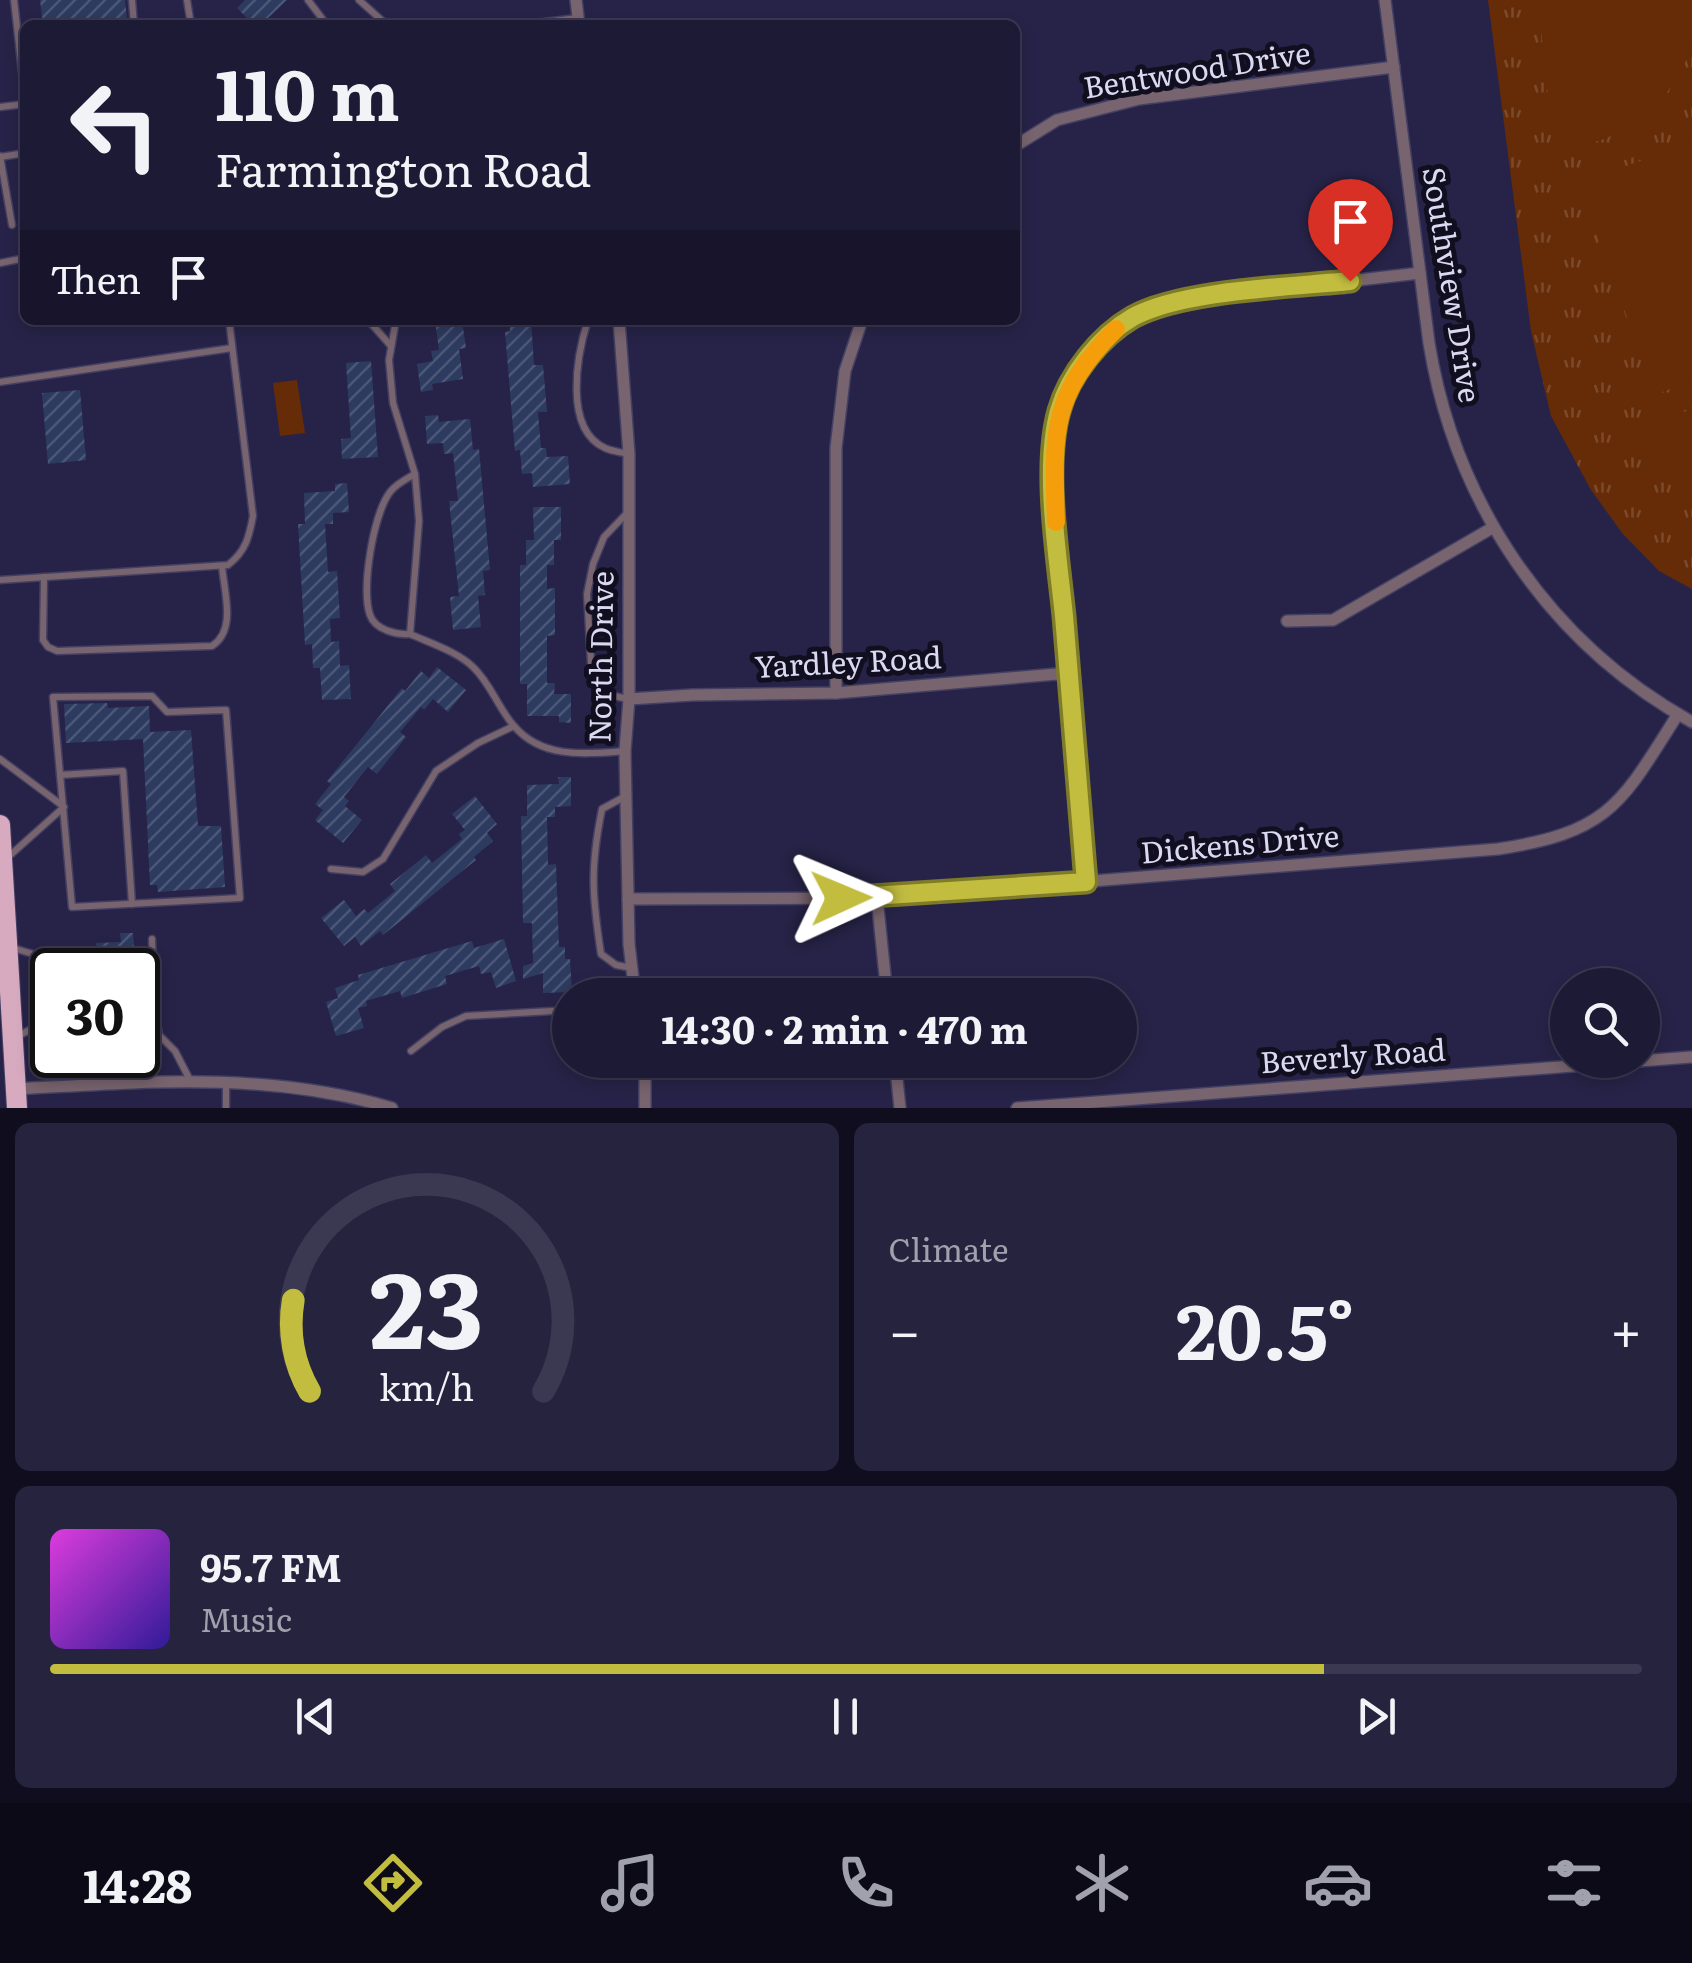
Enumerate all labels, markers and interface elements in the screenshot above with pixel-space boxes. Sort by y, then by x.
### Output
street label: Bentwood Drive [1080,28,1313,108]
text: 110 m [215,39,400,143]
icon: left [50,60,180,190]
text: Farmington Road [215,134,591,201]
street label: Southview Drive [1414,164,1494,405]
pin [1308,179,1393,282]
icon: arrive [1323,194,1378,249]
text: Then [50,249,141,306]
icon: arrive [161,250,216,305]
street label: North Drive [576,571,622,743]
street label: Yardley Road [753,633,943,687]
street label: Dickens Drive [1139,811,1341,873]
position arrow [789,846,893,950]
speed limit sign: 30 [30,948,160,1078]
map controls [1550,968,1660,1078]
button: search [1550,968,1660,1078]
text: 14:30 · 2 min · 470 m [661,999,1028,1056]
street label: Beverly Road [1259,1026,1447,1082]
text: Climate [889,1224,1009,1272]
text: 23 [370,1227,484,1381]
text: 20.5° [1176,1272,1354,1383]
text: − [889,1287,921,1369]
text: + [1610,1287,1642,1369]
text: km/h [379,1359,474,1412]
text: 95.7 FM [200,1537,342,1594]
text: Music [200,1594,292,1642]
icon: previous [288,1689,343,1744]
icon: pause [818,1689,873,1744]
icon: next [1349,1689,1404,1744]
icon: directions [358,1848,428,1918]
icon: music [595,1848,665,1918]
icon: phone [831,1848,901,1918]
icon: climate [1067,1848,1137,1918]
icon: car [1303,1848,1373,1918]
icon: filters [1539,1848,1609,1918]
text: 14:28 [83,1850,192,1917]

